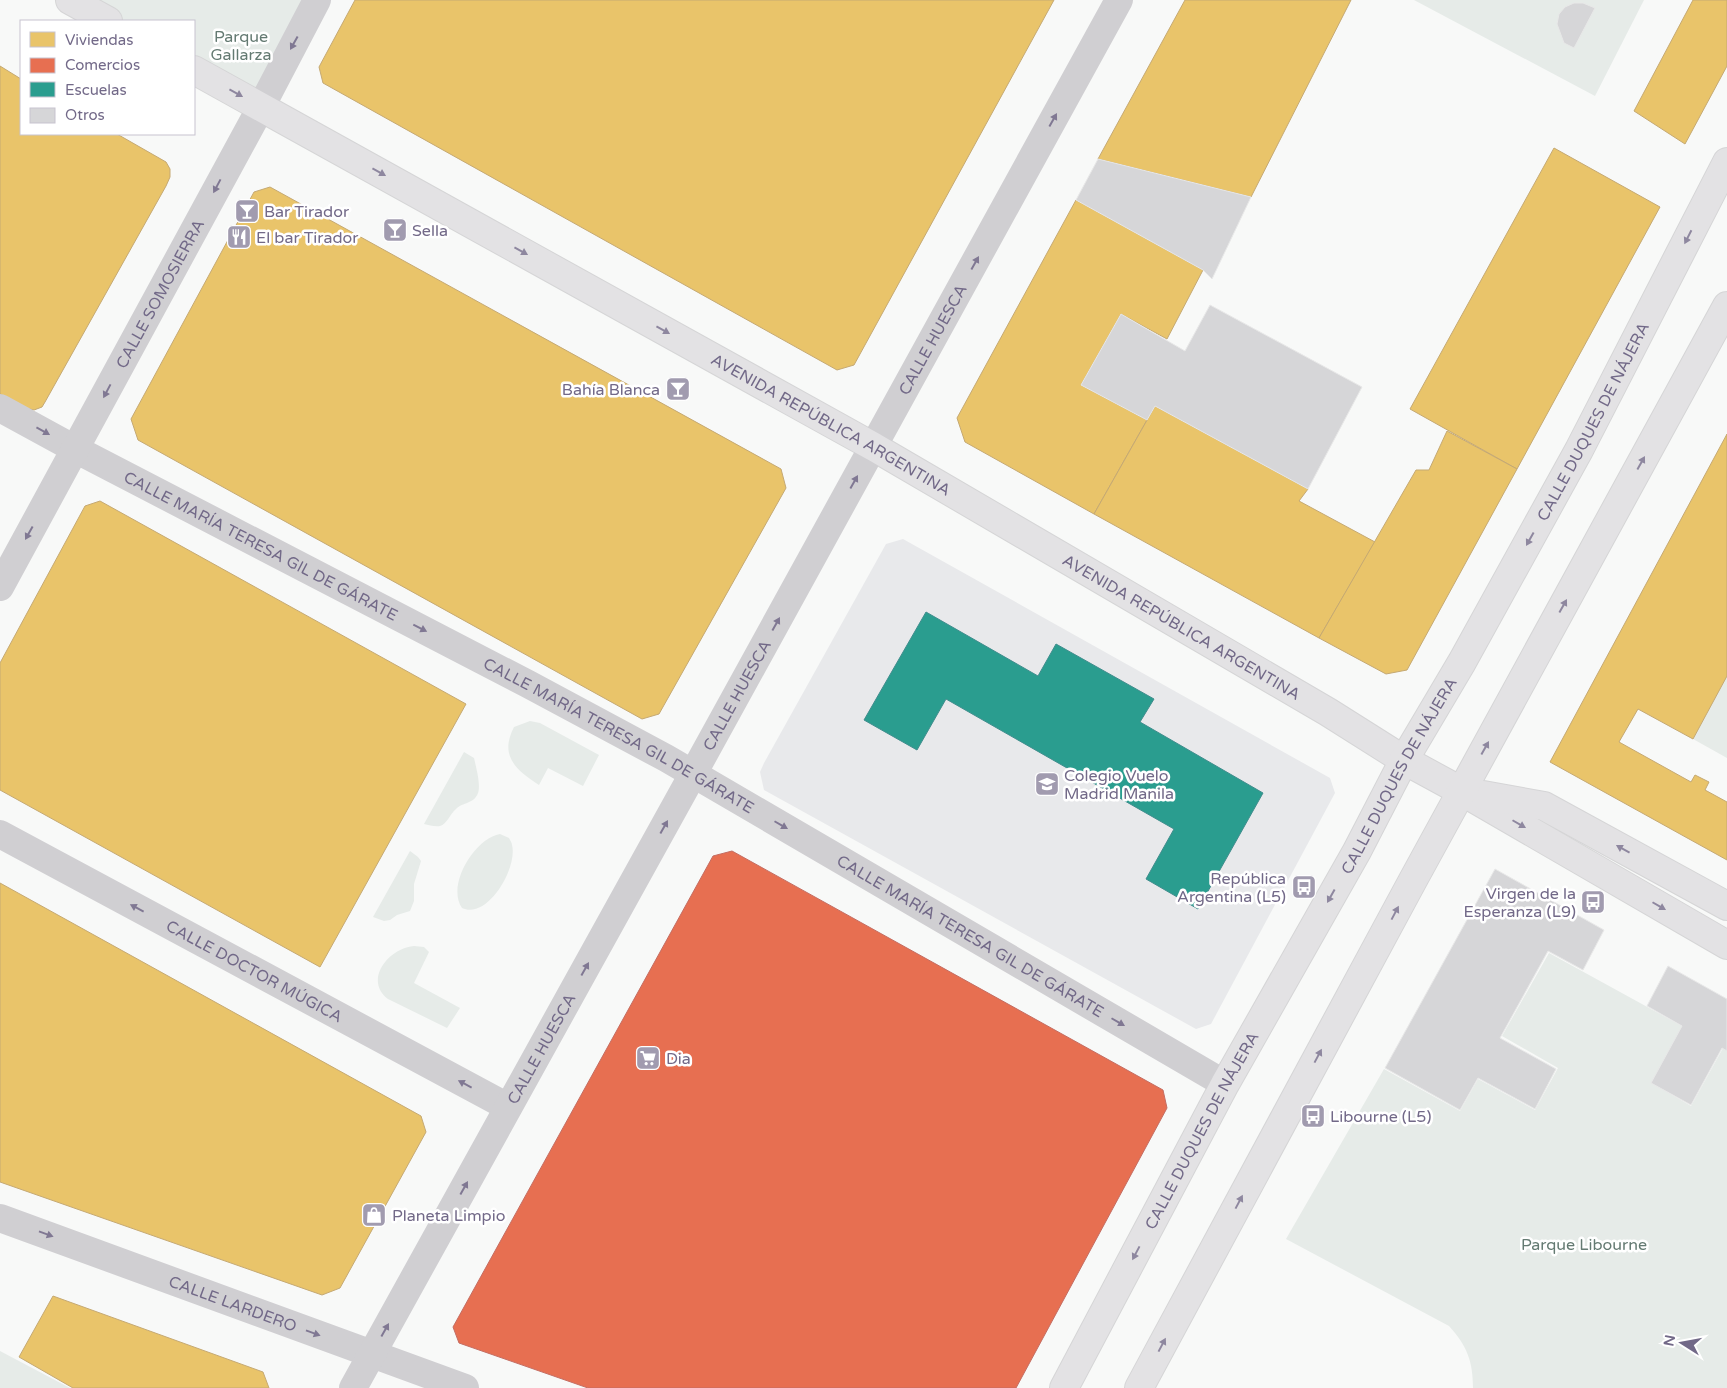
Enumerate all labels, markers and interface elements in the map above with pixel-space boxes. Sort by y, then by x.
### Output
legend [20,20,195,135]
park label: Parque Gallarza [210,27,272,65]
text: Viviendas [65,31,133,49]
one-way arrow [290,35,298,50]
text: Comercios [65,56,140,74]
text: Escuelas [65,81,127,99]
one-way arrow [230,89,243,98]
text: Otros [65,106,105,124]
one-way arrow [1049,113,1057,128]
one-way arrow [371,168,386,176]
one-way arrow [213,179,222,193]
bar icon: Bar Tirador [234,198,260,224]
place label: Bar Tirador [264,202,350,222]
street label: CALLE SOMOSIERRA [112,216,209,372]
bar icon: Sella [382,217,408,243]
place label: Sella [412,221,448,241]
restaurant icon: El bar Tirador [226,224,252,250]
place label: El bar Tirador [256,228,359,248]
one-way arrow [1684,230,1692,244]
one-way arrow [513,247,528,255]
one-way arrow [970,256,979,269]
street label: CALLE HUESCA [895,281,972,399]
street label: CALLE DUQUES DE NÁJERA [1533,319,1654,525]
one-way arrow [656,325,669,334]
street label: AVENIDA REPÚBLICA ARGENTINA [707,350,954,501]
bar icon: Bahía Blanca [665,376,691,402]
place label: Bahía Blanca [562,380,660,400]
one-way arrow [102,384,111,397]
one-way arrow [36,427,49,436]
one-way arrow [1637,456,1645,470]
street label: CALLE MARÍA TERESA GIL DE GÁRATE [120,467,401,626]
one-way arrow [850,475,859,489]
one-way arrow [25,526,33,541]
one-way arrow [1525,532,1534,545]
street label: AVENIDA REPÚBLICA ARGENTINA [1059,550,1304,705]
one-way arrow [1559,598,1567,613]
one-way arrow [772,617,780,632]
one-way arrow [412,624,427,632]
street label: CALLE HUESCA [699,637,776,754]
street label: CALLE MARÍA TERESA GIL DE GÁRATE [480,654,757,818]
street label: CALLE DUQUES DE NÁJERA [1337,674,1462,878]
one-way arrow [1481,741,1489,756]
place label: Colegio Vuelo Madrid Manila [1064,766,1174,804]
school or university icon: Colegio Vuelo Madrid Manila [1034,771,1060,797]
one-way arrow [660,820,668,835]
one-way arrow [1511,820,1526,828]
one-way arrow [774,821,787,830]
one-way arrow [1616,845,1630,853]
street label: CALLE MARÍA TERESA GIL DE GÁRATE [833,851,1107,1022]
place label: República Argentina (L5) [1177,869,1286,907]
bus stop icon: República Argentina (L5) [1291,874,1317,900]
place label: Virgen de la Esperanza (L9) [1464,884,1576,922]
one-way arrow [1327,889,1336,902]
bus stop icon: Virgen de la Esperanza (L9) [1580,889,1606,915]
one-way arrow [1653,901,1666,910]
one-way arrow [131,903,144,912]
one-way arrow [1390,906,1399,920]
street label: CALLE DOCTOR MÚGICA [162,916,346,1027]
one-way arrow [581,962,589,977]
street label: CALLE HUESCA [503,990,580,1108]
one-way arrow [1111,1017,1124,1026]
street label: CALLE DUQUES DE NÁJERA [1141,1028,1264,1233]
supermarket icon: Dia [635,1045,661,1071]
place label: Dia [666,1049,691,1069]
one-way arrow [1313,1050,1322,1063]
one-way arrow [458,1080,473,1088]
bus stop icon: Libourne (L5) [1300,1103,1326,1129]
place label: Libourne (L5) [1330,1107,1431,1127]
one-way arrow [460,1181,468,1195]
one-way arrow [1235,1195,1244,1209]
shop icon: Planeta Limpio [361,1202,387,1228]
place label: Planeta Limpio [392,1206,505,1226]
one-way arrow [39,1230,54,1238]
park label: Parque Libourne [1521,1235,1647,1255]
one-way arrow [1132,1246,1140,1260]
street label: CALLE LARDERO [166,1272,299,1337]
north arrow [1657,1318,1707,1368]
one-way arrow [381,1323,389,1337]
one-way arrow [306,1329,321,1337]
text: N [1660,1333,1679,1348]
one-way arrow [1158,1338,1166,1352]

